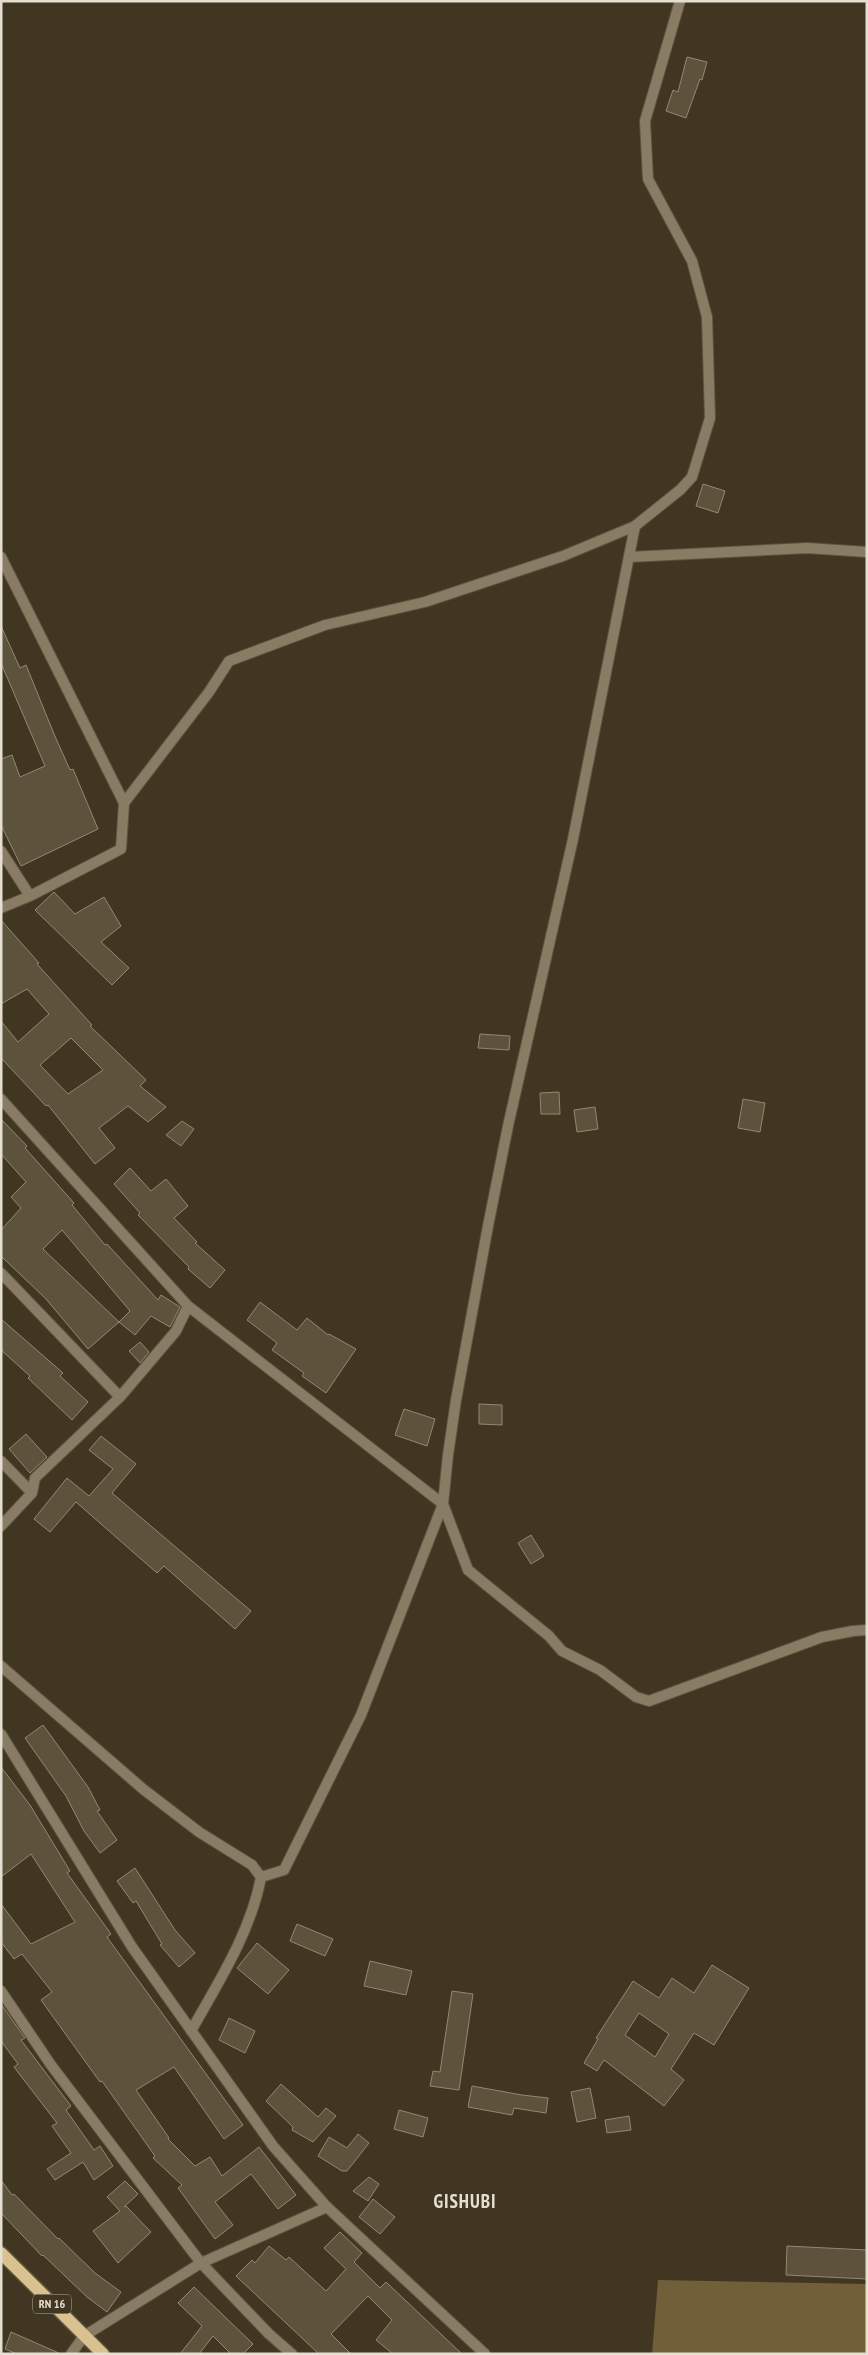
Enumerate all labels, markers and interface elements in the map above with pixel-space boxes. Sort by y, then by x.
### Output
district label: GISHUBI [433,2189,497,2213]
road number: RN 16 [33,2294,71,2314]

